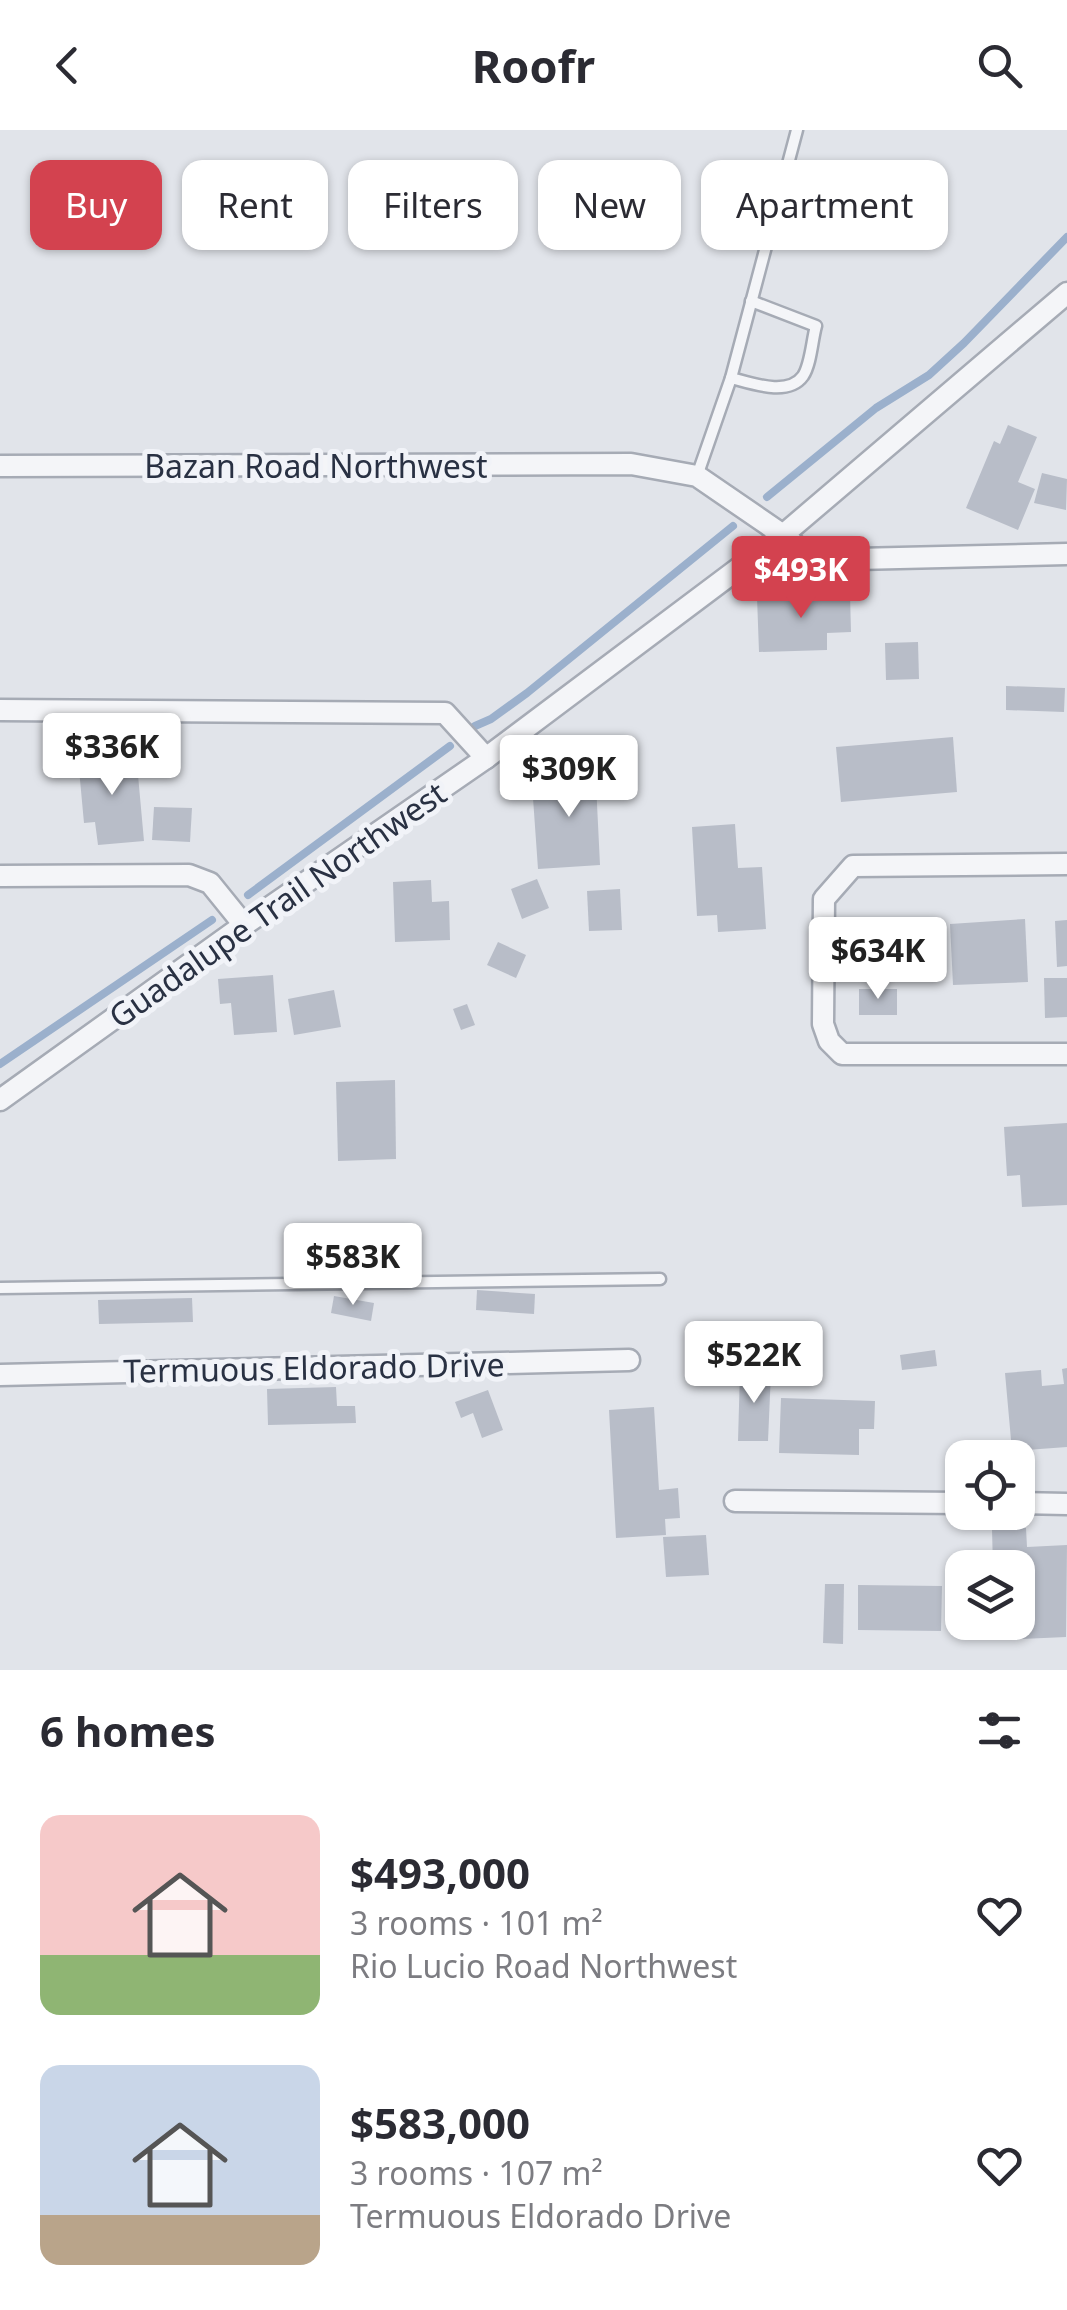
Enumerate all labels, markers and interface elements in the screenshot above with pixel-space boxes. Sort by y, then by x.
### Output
text: Roofr [472,35,595,96]
icon: back [40,38,95,93]
icon: search [972,38,1027,93]
chip: Buy [30,160,162,250]
chip: Rent [182,160,328,250]
chip: Filters [348,160,518,250]
chip: New [538,160,681,250]
chip: Apartment [701,160,948,250]
street label: Bazan Road Northwest [144,444,488,487]
pin: $493K [731,536,871,621]
text: $493K [754,547,848,590]
pin: $336K [42,713,182,798]
text: $336K [65,724,159,767]
pin: $309K [499,735,639,820]
text: $309K [522,746,616,789]
street label: Guadalupe Trail Northwest [100,771,454,1037]
pin: $634K [808,917,948,1002]
text: $634K [831,928,925,971]
pin: $583K [283,1223,423,1308]
text: $583K [306,1234,400,1277]
pin: $522K [684,1321,824,1406]
text: $522K [707,1332,801,1375]
street label: Termuous Eldorado Drive [123,1342,505,1392]
map controls [945,1440,1035,1640]
button: locate [945,1440,1035,1530]
button: layers [945,1550,1035,1640]
text: 6 homes [40,1702,216,1759]
icon: filters [972,1703,1027,1758]
text: $493,000 [350,1844,530,1901]
icon: home [120,1855,240,1975]
icon: heart [972,1888,1027,1943]
text: 3 rooms · 101 m² [350,1901,603,1944]
text: Rio Lucio Road Northwest [350,1944,737,1987]
text: $583,000 [350,2094,530,2151]
icon: home [120,2105,240,2225]
icon: heart [972,2138,1027,2193]
text: 3 rooms · 107 m² [350,2151,603,2194]
text: Termuous Eldorado Drive [350,2194,731,2237]

